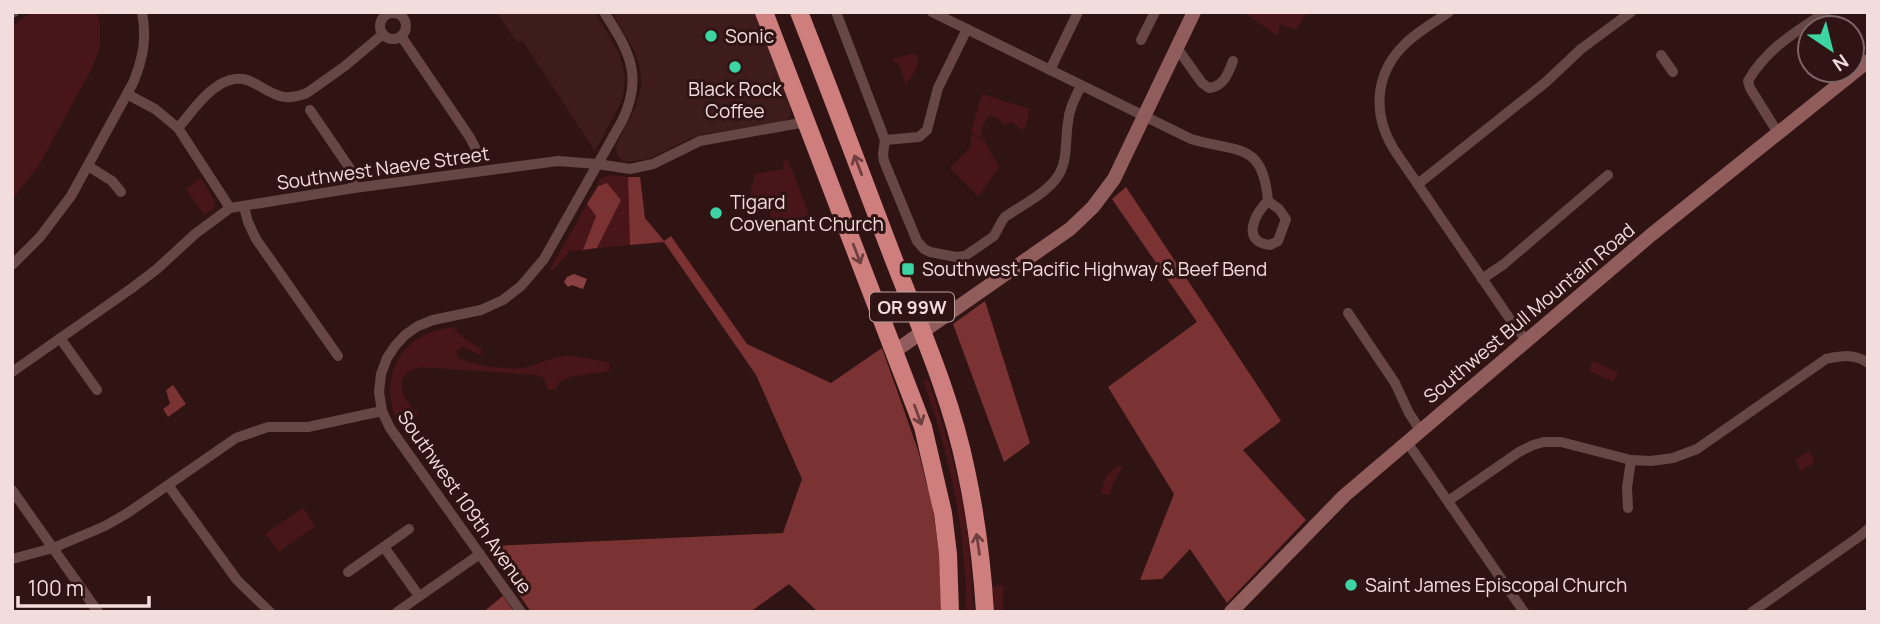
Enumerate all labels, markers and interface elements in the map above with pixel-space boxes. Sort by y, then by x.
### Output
north arrow [1796,14,1866,84]
place label: Sonic [725,23,774,49]
marker: Sonic [703,28,719,44]
text: N [1828,48,1854,77]
marker: Black Rock Coffee [727,59,743,75]
place label: Black Rock Coffee [688,76,782,124]
street label: Southwest Naeve Street [275,140,491,196]
one-way arrow [851,154,863,176]
place label: Tigard Covenant Church [730,189,884,237]
marker: Tigard Covenant Church [708,205,724,221]
street label: Southwest Bull Mountain Road [1418,217,1640,409]
one-way arrow [852,243,864,265]
place label: Southwest Pacific Highway & Beef Bend [922,256,1267,282]
marker: Southwest Pacific Highway & Beef Bend [900,261,916,277]
road number: OR 99W [870,292,954,321]
one-way arrow [913,403,926,425]
street label: Southwest 109th Avenue [392,405,538,599]
one-way arrow [972,533,985,556]
scale bar [18,564,149,608]
place label: Saint James Episcopal Church [1365,572,1627,598]
text: 100 m [28,574,84,602]
marker: Saint James Episcopal Church [1343,577,1359,593]

